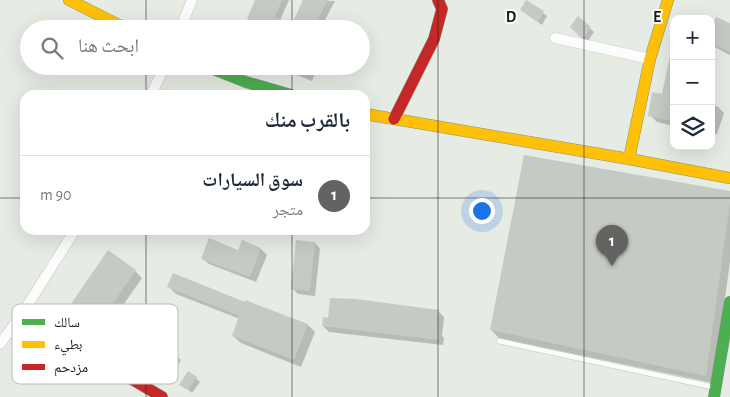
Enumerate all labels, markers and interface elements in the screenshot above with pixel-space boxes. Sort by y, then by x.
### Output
text: D [506,9,517,25]
text: E [653,9,661,25]
map controls [670,15,715,150]
button: + [670,15,715,60]
search box [20,20,370,75]
icon: search [38,34,66,62]
text: ابحث هنا [78,37,139,56]
button: − [670,60,715,105]
button: layers [670,105,715,150]
text: بالقرب منك [265,110,350,131]
text: سوق السيارات [202,171,303,190]
text: 90 m [40,187,71,203]
text: 1 [331,187,337,203]
your location [469,198,495,224]
text: متجر [273,202,303,218]
pin: 1 [596,225,628,266]
legend [12,304,178,384]
text: سالك [54,316,80,330]
text: بطيء [54,338,83,356]
text: مزدحم [54,361,88,377]

